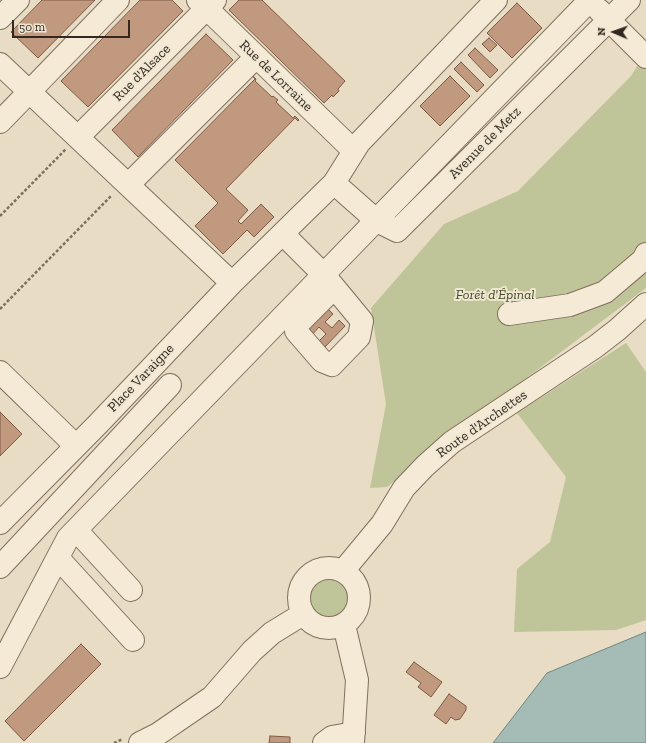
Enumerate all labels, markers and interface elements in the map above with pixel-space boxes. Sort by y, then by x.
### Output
scale bar [14,12,132,38]
north arrow [594,12,634,52]
text: 50 m [19,20,45,34]
text: N [595,27,608,36]
street label: Rue de Lorraine [236,37,316,115]
street label: Rue d'Alsace [110,41,174,105]
street label: Avenue de Metz [445,103,525,183]
park label: Forêt d'Épinal [455,287,535,303]
street label: Place Varaigne [104,340,178,416]
street label: Route d'Archettes [433,387,531,461]

